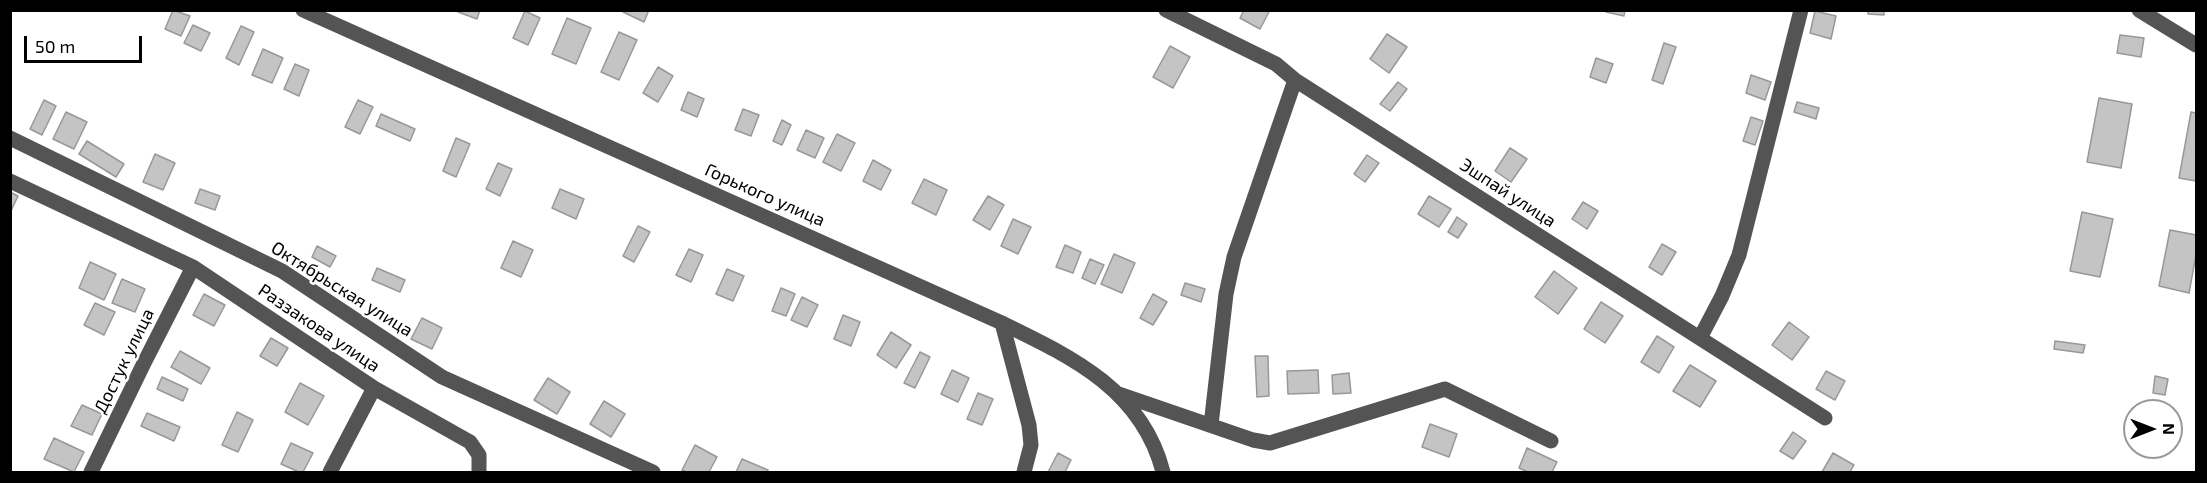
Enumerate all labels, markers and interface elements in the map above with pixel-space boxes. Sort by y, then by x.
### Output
scale bar [27,24,146,62]
text: 50 m [35,35,75,57]
street label: Эшпай улица [1456,154,1560,232]
street label: Горького улица [702,159,828,231]
street label: Октябрьская улица [267,237,417,341]
street label: Раззакова улица [254,279,384,377]
street label: Достук улица [89,305,159,417]
north arrow [2123,399,2183,459]
text: N [2160,423,2179,435]

